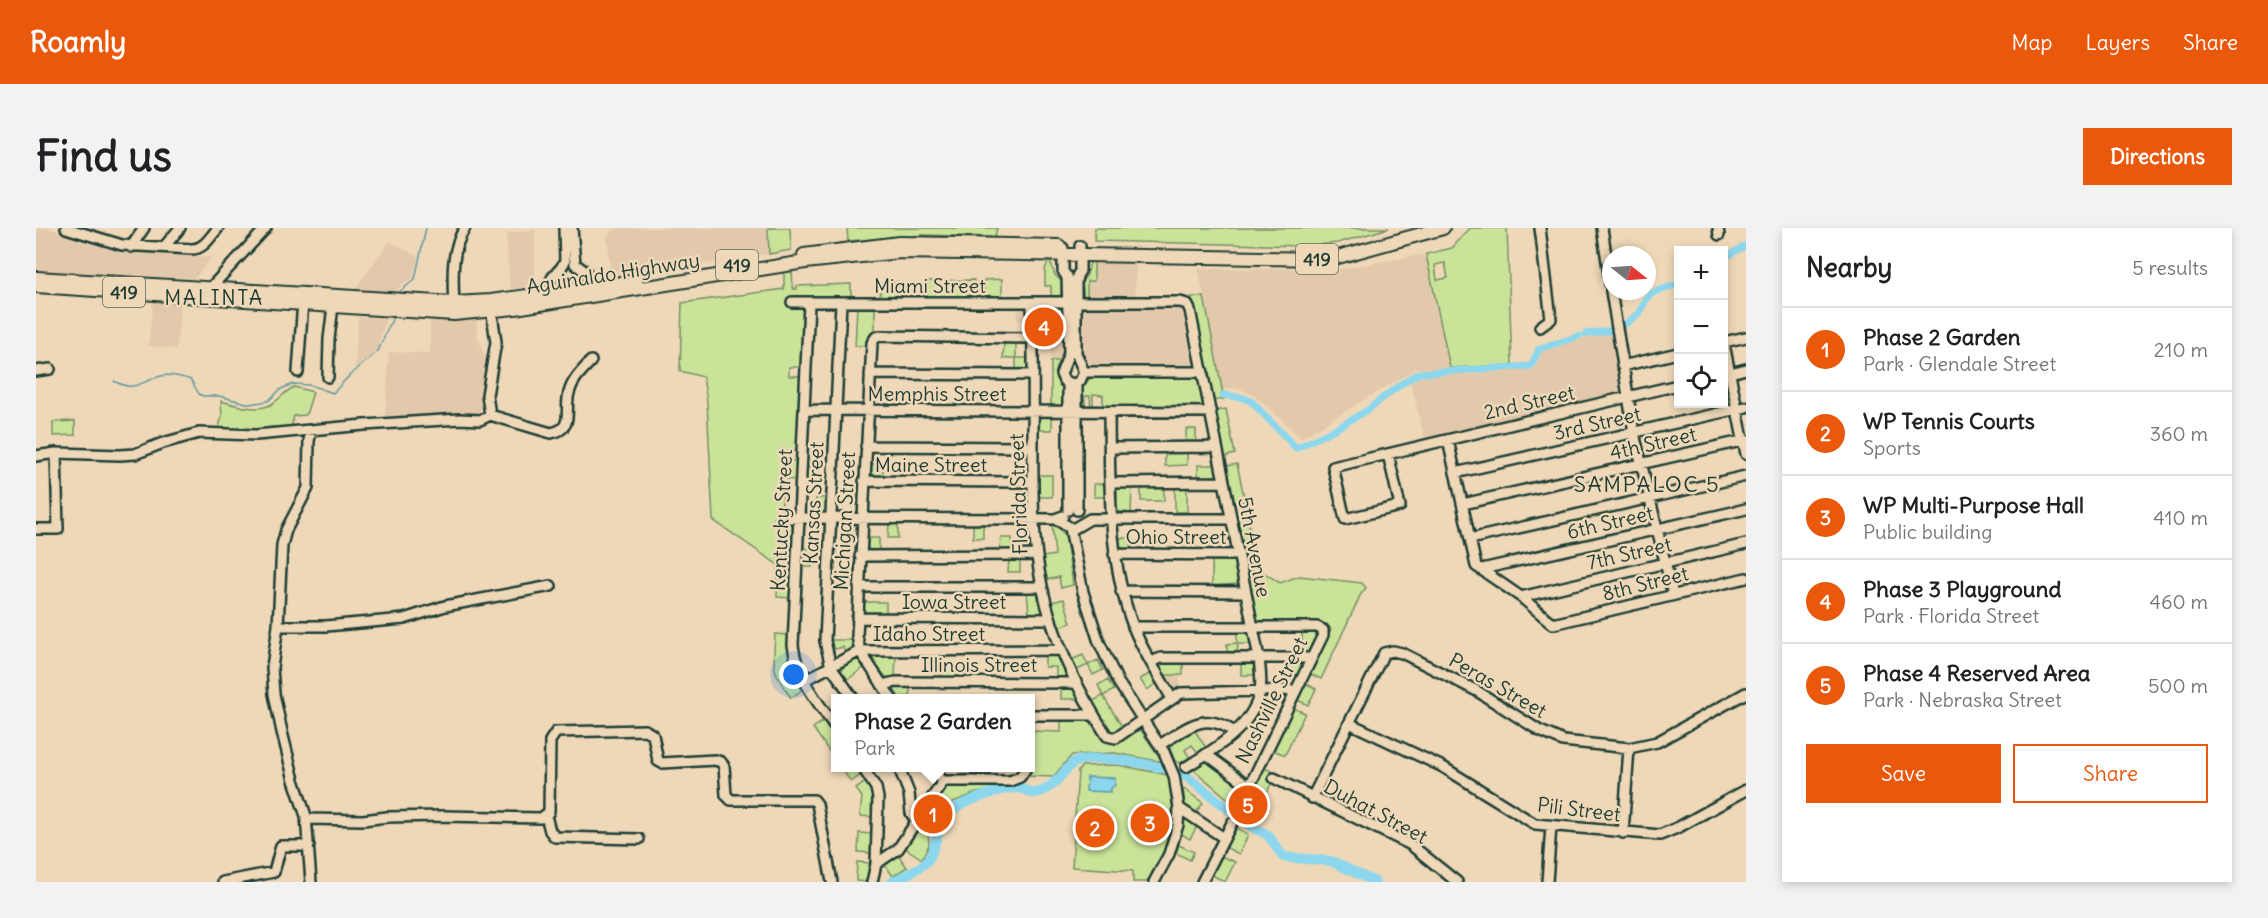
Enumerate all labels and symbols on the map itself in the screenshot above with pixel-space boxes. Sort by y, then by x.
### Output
road number: 419 [1296,244,1338,274]
north arrow [1602,246,1656,300]
street label: Aguinaldo Highway [525,247,701,299]
road number: 419 [716,250,758,280]
street label: Miami Street [874,273,986,298]
road number: 419 [103,277,145,307]
district label: MALINTA [164,284,264,311]
pin: 4 [1024,304,1064,350]
street label: 2nd Street [1481,379,1577,425]
street label: Memphis Street [867,381,1007,406]
street label: 3rd Street [1551,401,1644,445]
street label: 4th Street [1607,421,1699,465]
street label: Florida Street [1003,433,1033,555]
street label: Kansas Street [797,441,829,565]
street label: Kentucky Street [765,448,797,592]
street label: Michigan Street [828,451,860,591]
street label: Maine Street [875,452,987,477]
district label: SAMPALOC 5 [1574,470,1720,498]
street label: 5th Avenue [1233,495,1277,599]
street label: 6th Street [1564,500,1656,544]
street label: Ohio Street [1126,524,1227,549]
street label: 7th Street [1584,531,1674,575]
street label: 8th Street [1599,560,1691,606]
street label: Iowa Street [902,589,1007,614]
street label: Idaho Street [873,621,985,646]
street label: Nashville Street [1230,632,1313,767]
street label: Peras Street [1445,647,1552,723]
street label: Illinois Street [921,652,1038,677]
your location [779,660,808,689]
street label: Duhat Street [1320,773,1432,849]
pin: 5 [1228,782,1268,828]
street label: Pili Street [1536,791,1622,827]
pin: 1 [914,792,952,836]
pin: 3 [1130,800,1170,846]
pin: 2 [1076,806,1114,850]

